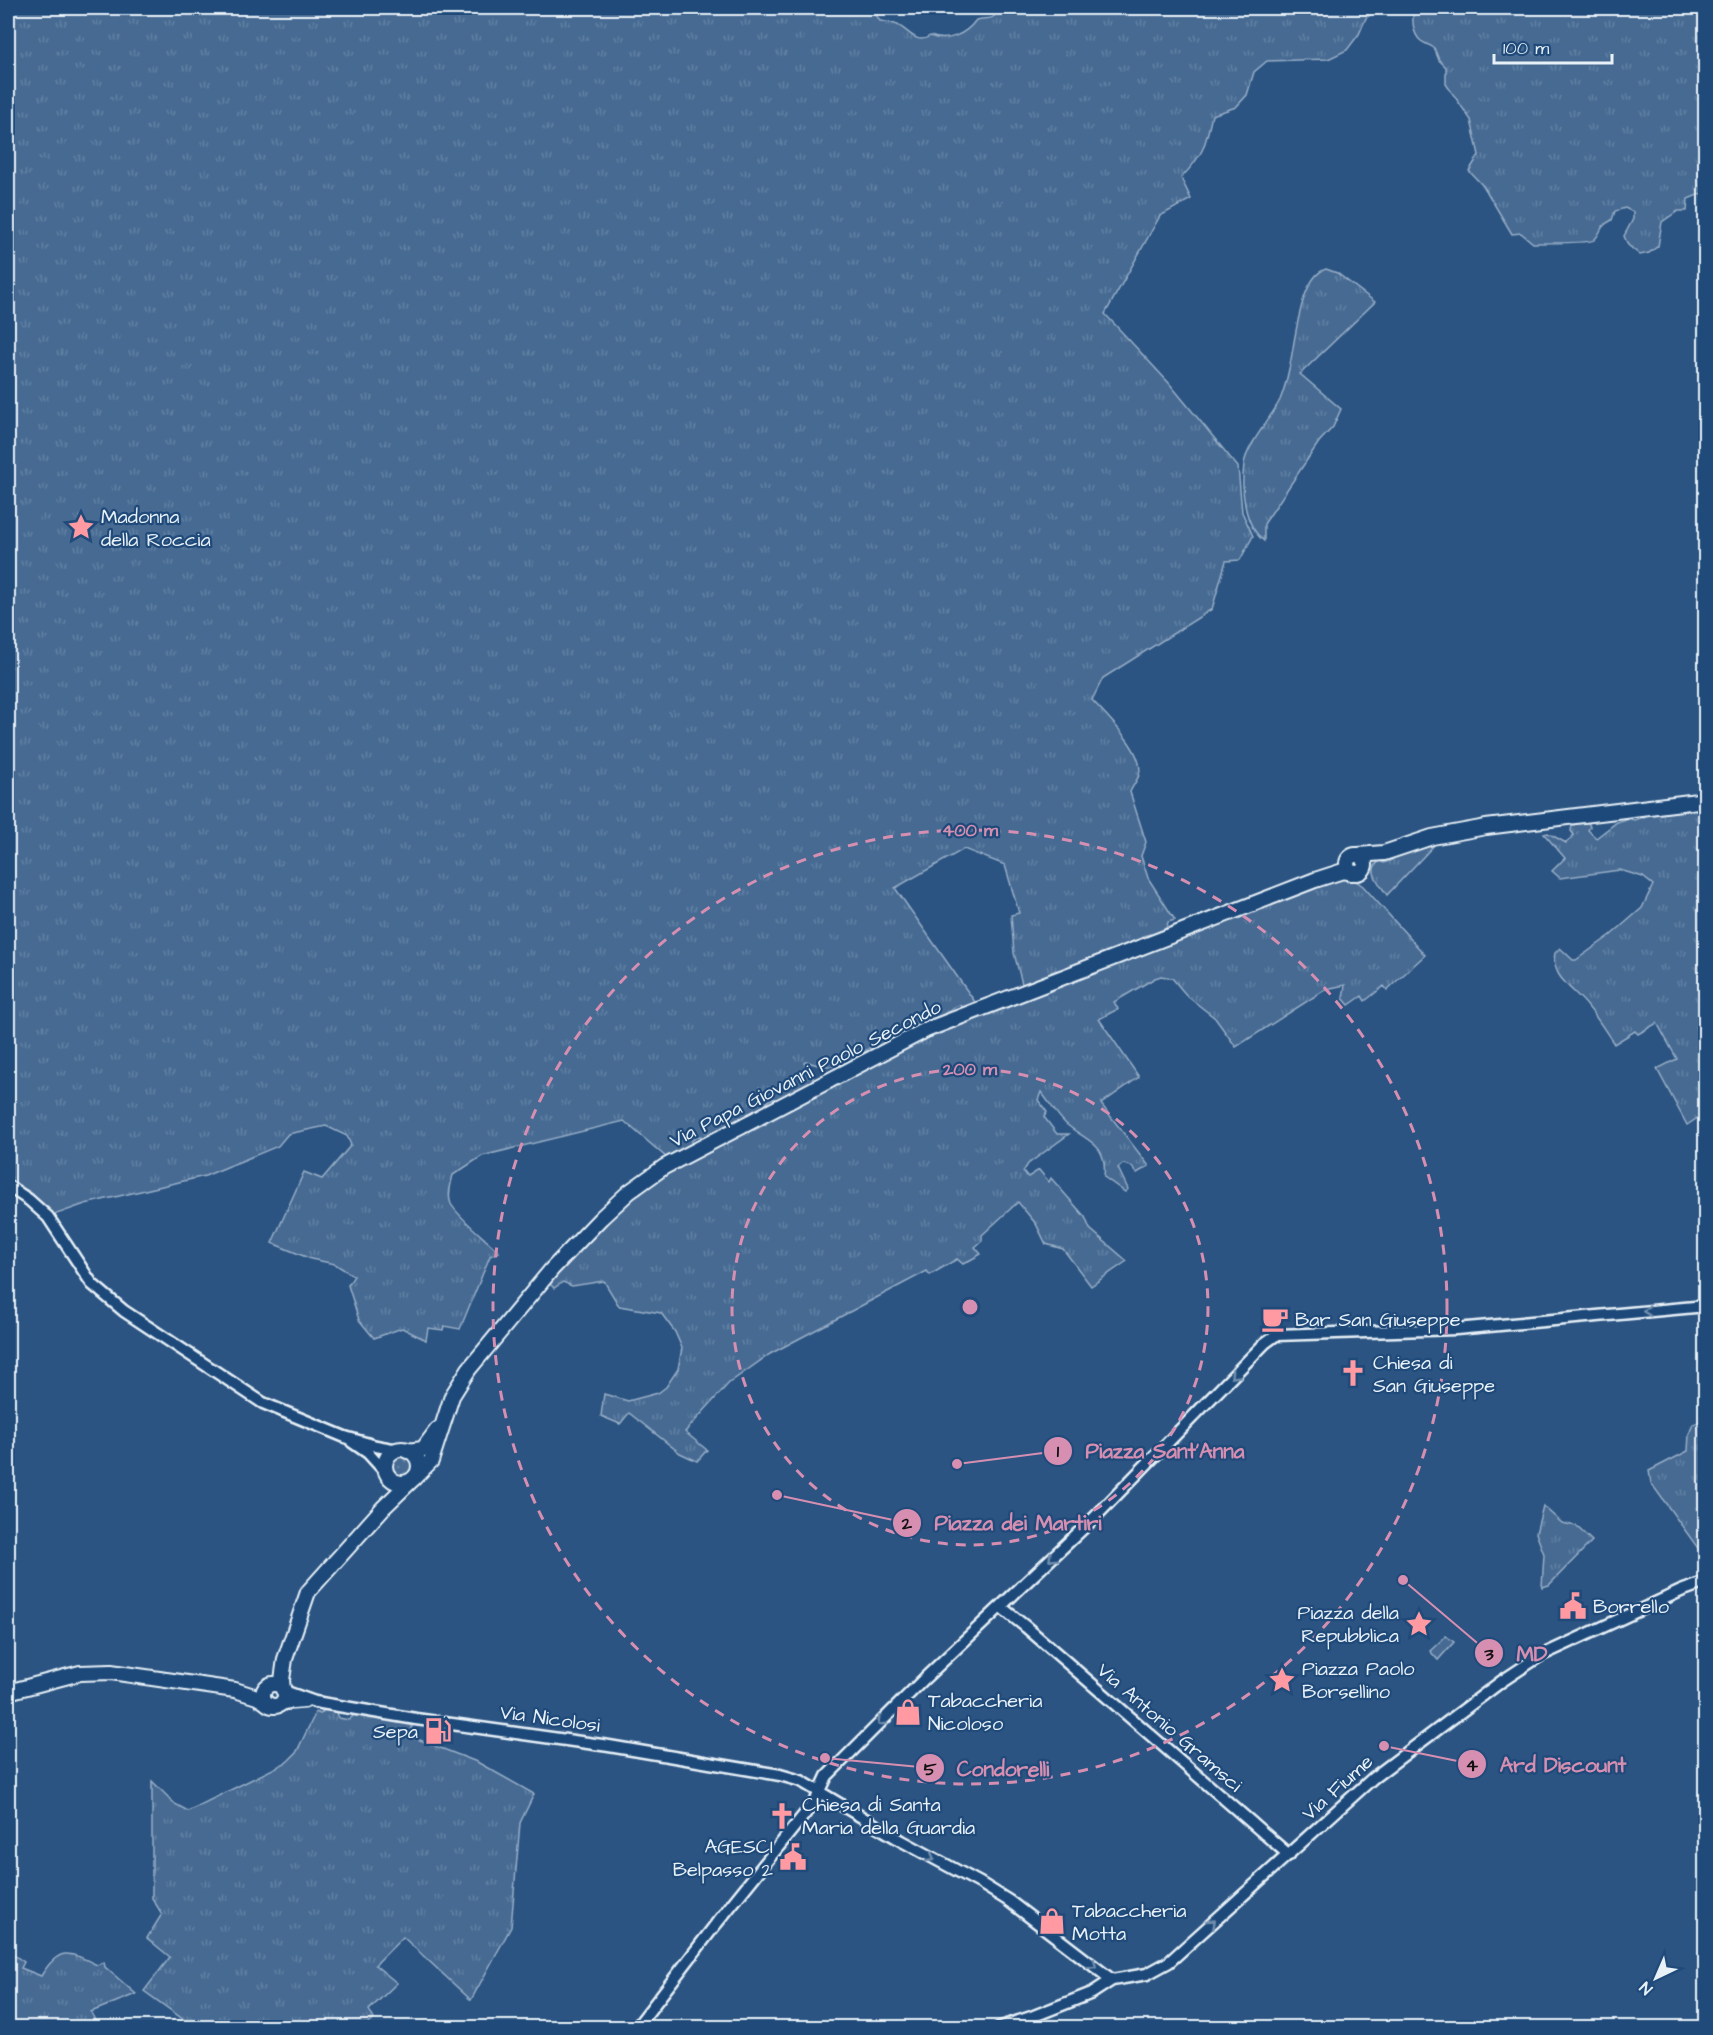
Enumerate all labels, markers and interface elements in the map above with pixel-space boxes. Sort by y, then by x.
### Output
scale bar [1494,27,1612,65]
text: 100 m [1503,36,1549,61]
place label: Madonna della Roccia [101,503,211,554]
place icon: Madonna della Roccia [66,512,96,542]
text: 400 m [942,818,999,843]
street label: Via Papa Giovanni Paolo Secondo [665,993,946,1155]
text: 200 m [942,1057,998,1082]
centre of rings [960,1297,980,1317]
cafe icon: Bar San Giuseppe [1260,1304,1290,1334]
one-way arrow [1643,1304,1652,1317]
place label: Bar San Giuseppe [1295,1306,1461,1334]
place label: Chiesa di San Giuseppe [1373,1349,1495,1400]
church icon: Chiesa di San Giuseppe [1338,1358,1368,1388]
one-way arrow [1230,1367,1241,1378]
callout: Piazza Sant'Anna [1043,1431,1256,1470]
text: Piazza Sant'Anna [1086,1437,1245,1466]
text: 1 [1057,1439,1060,1464]
callout: Piazza dei Martiri [892,1503,1113,1542]
text: Piazza dei Martiri [935,1509,1102,1538]
text: 2 [901,1511,913,1536]
one-way arrow [1049,1551,1059,1562]
public building icon: Borrello [1558,1591,1588,1621]
place label: Borrello [1593,1593,1669,1621]
place label: Piazza della Repubblica [1298,1599,1399,1650]
place icon: Piazza della Repubblica [1404,1609,1434,1639]
callout: MD [1474,1634,1559,1673]
text: MD [1517,1640,1548,1669]
text: 3 [1483,1642,1494,1667]
place label: Piazza Paolo Borsellino [1302,1655,1415,1706]
street label: Via Antonio Gramsci [1091,1657,1248,1799]
place icon: Piazza Paolo Borsellino [1267,1665,1297,1695]
place label: Tabaccheria Nicoloso [928,1687,1042,1738]
shop icon: Tabaccheria Nicoloso [893,1697,923,1727]
street label: Via Nicolosi [498,1698,602,1740]
one-way arrow [878,1715,889,1726]
fuel station icon: Sepa [423,1716,453,1746]
place label: Sepa [373,1718,418,1746]
callout: Ard Discount [1457,1745,1638,1784]
street label: Via Fiume [1296,1748,1380,1827]
callout: Condorelli [915,1749,1061,1788]
text: Ard Discount [1500,1751,1627,1780]
text: 4 [1466,1753,1479,1778]
text: Condorelli [957,1755,1050,1784]
text: 5 [924,1757,937,1782]
place label: Chiesa di Santa Maria della Guardia [802,1791,975,1842]
church icon: Chiesa di Santa Maria della Guardia [767,1801,797,1831]
place label: AGESCI Belpasso 2 [673,1833,774,1884]
public building icon: AGESCI Belpasso 2 [778,1842,808,1872]
one-way arrow [925,1851,935,1862]
place label: Tabaccheria Motta [1072,1897,1186,1948]
shop icon: Tabaccheria Motta [1037,1906,1067,1936]
one-way arrow [1206,1919,1216,1930]
north arrow [1626,1948,1686,2008]
one-way arrow [1087,1958,1098,1969]
text: N [1635,1977,1658,1999]

